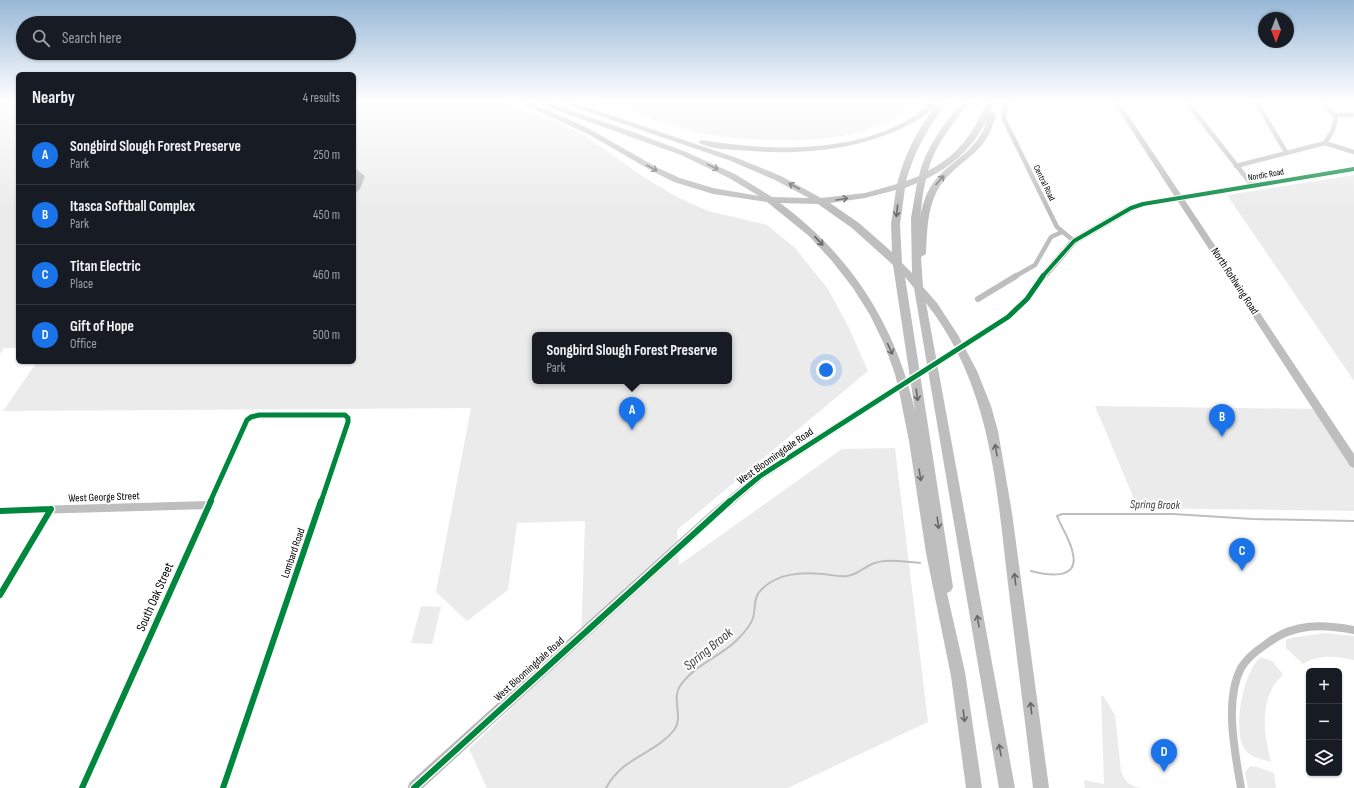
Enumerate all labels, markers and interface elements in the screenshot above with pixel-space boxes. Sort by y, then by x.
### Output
north arrow [1258,12,1294,48]
search box [16,16,356,60]
icon: search [30,27,52,49]
text: Search here [62,29,122,48]
text: Nearby [32,88,75,108]
text: 4 results [303,90,340,106]
text: Songbird Slough Forest Preserve [70,137,241,156]
text: A [42,147,48,163]
text: 250 m [313,147,340,163]
text: Park [70,156,89,172]
street label: Central Road [1031,163,1058,203]
one-way arrow [646,164,658,172]
one-way arrow [707,164,719,171]
street label: Nordic Road [1247,166,1285,184]
one-way arrow [936,175,945,185]
one-way arrow [788,181,800,189]
one-way arrow [836,195,849,203]
text: Itasca Softball Complex [70,197,195,216]
one-way arrow [893,204,900,217]
text: B [42,207,48,223]
text: 450 m [313,207,340,223]
text: Park [70,216,89,232]
one-way arrow [814,236,824,246]
street label: North Rohlwing Road [1209,245,1262,317]
text: Titan Electric [70,257,141,276]
text: C [42,267,48,283]
text: 460 m [313,267,340,283]
text: Place [70,276,93,292]
text: Gift of Hope [70,317,134,336]
text: D [42,327,48,343]
text: 500 m [313,327,340,343]
popup [532,332,732,384]
text: Office [70,336,97,352]
text: Songbird Slough Forest Preserve [547,341,717,360]
one-way arrow [887,343,894,355]
text: Park [547,360,566,376]
your location [816,360,836,380]
one-way arrow [913,388,921,401]
pin: A [619,397,645,430]
pin: B [1209,404,1235,437]
street label: West Bloomingdale Road [734,425,816,487]
one-way arrow [992,444,1000,457]
one-way arrow [916,468,924,481]
street label: West George Street [68,489,141,505]
water label: Spring Brook [1130,497,1181,513]
one-way arrow [934,516,942,529]
street label: Lombard Road [278,526,308,580]
pin: C [1229,538,1255,571]
street label: South Oak Street [133,560,177,634]
one-way arrow [1011,573,1018,586]
one-way arrow [974,615,982,628]
water label: Spring Brook [680,624,737,674]
street label: West Bloomingdale Road [491,634,567,704]
map controls [1306,668,1342,776]
button: + [1306,668,1342,704]
one-way arrow [1027,702,1035,715]
button: − [1306,704,1342,740]
one-way arrow [960,709,968,722]
pin: D [1151,739,1177,772]
button: layers [1306,740,1342,776]
one-way arrow [996,743,1004,756]

